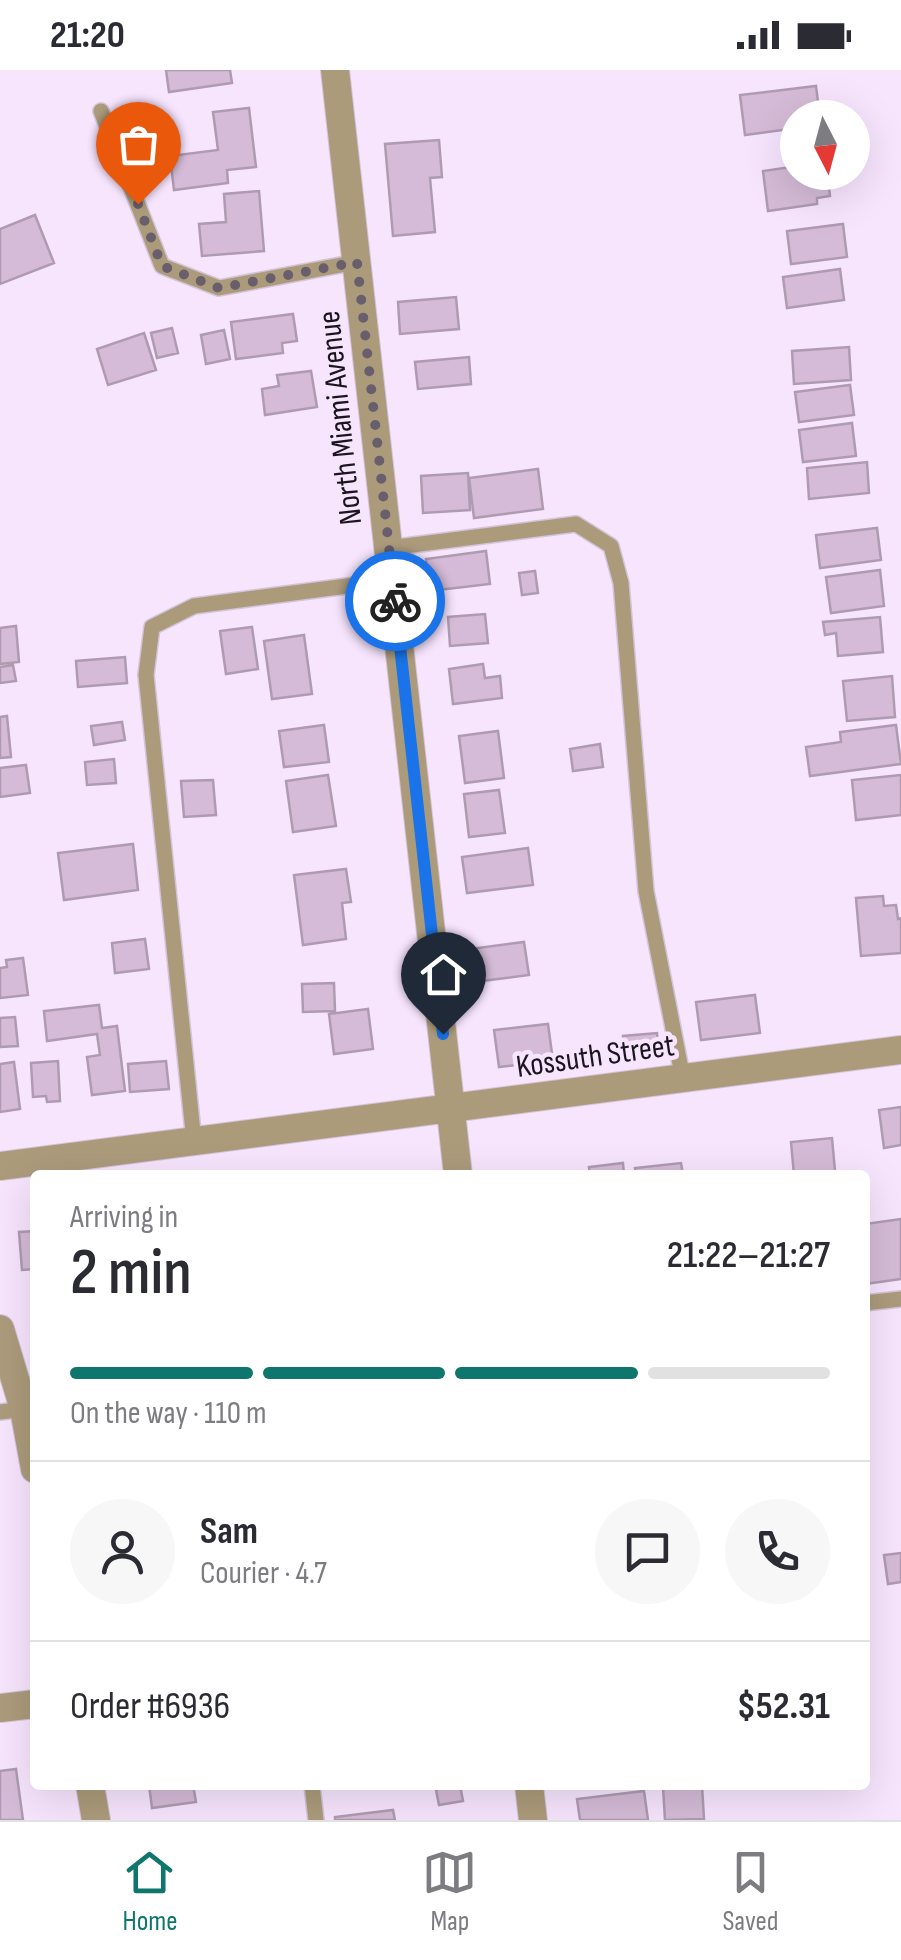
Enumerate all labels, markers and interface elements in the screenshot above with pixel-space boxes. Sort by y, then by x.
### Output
text: 21:20 [50,13,125,58]
north arrow [780,100,870,190]
map controls [780,100,870,190]
pin [96,102,181,205]
icon: bag [111,117,166,172]
street label: North Miami Avenue [310,309,371,527]
courier [345,551,445,651]
icon: bike [368,574,423,629]
pin [401,932,486,1035]
icon: home [416,947,471,1002]
street label: Kossuth Street [514,1026,677,1087]
text: Arriving in [70,1198,178,1237]
text: 21:22–21:27 [667,1233,830,1278]
text: 2 min [70,1235,192,1313]
text: On the way · 110 m [70,1394,267,1433]
button: person [70,1499,175,1604]
button: chat [595,1499,700,1604]
button: phone [725,1499,830,1604]
text: Sam [200,1509,258,1554]
text: Courier · 4.7 [200,1554,327,1593]
text: Order #6936 [70,1684,230,1729]
text: $52.31 [737,1684,830,1729]
tab: Home [122,1845,178,1938]
tab: Map [422,1845,477,1938]
tab: Saved [722,1845,779,1938]

